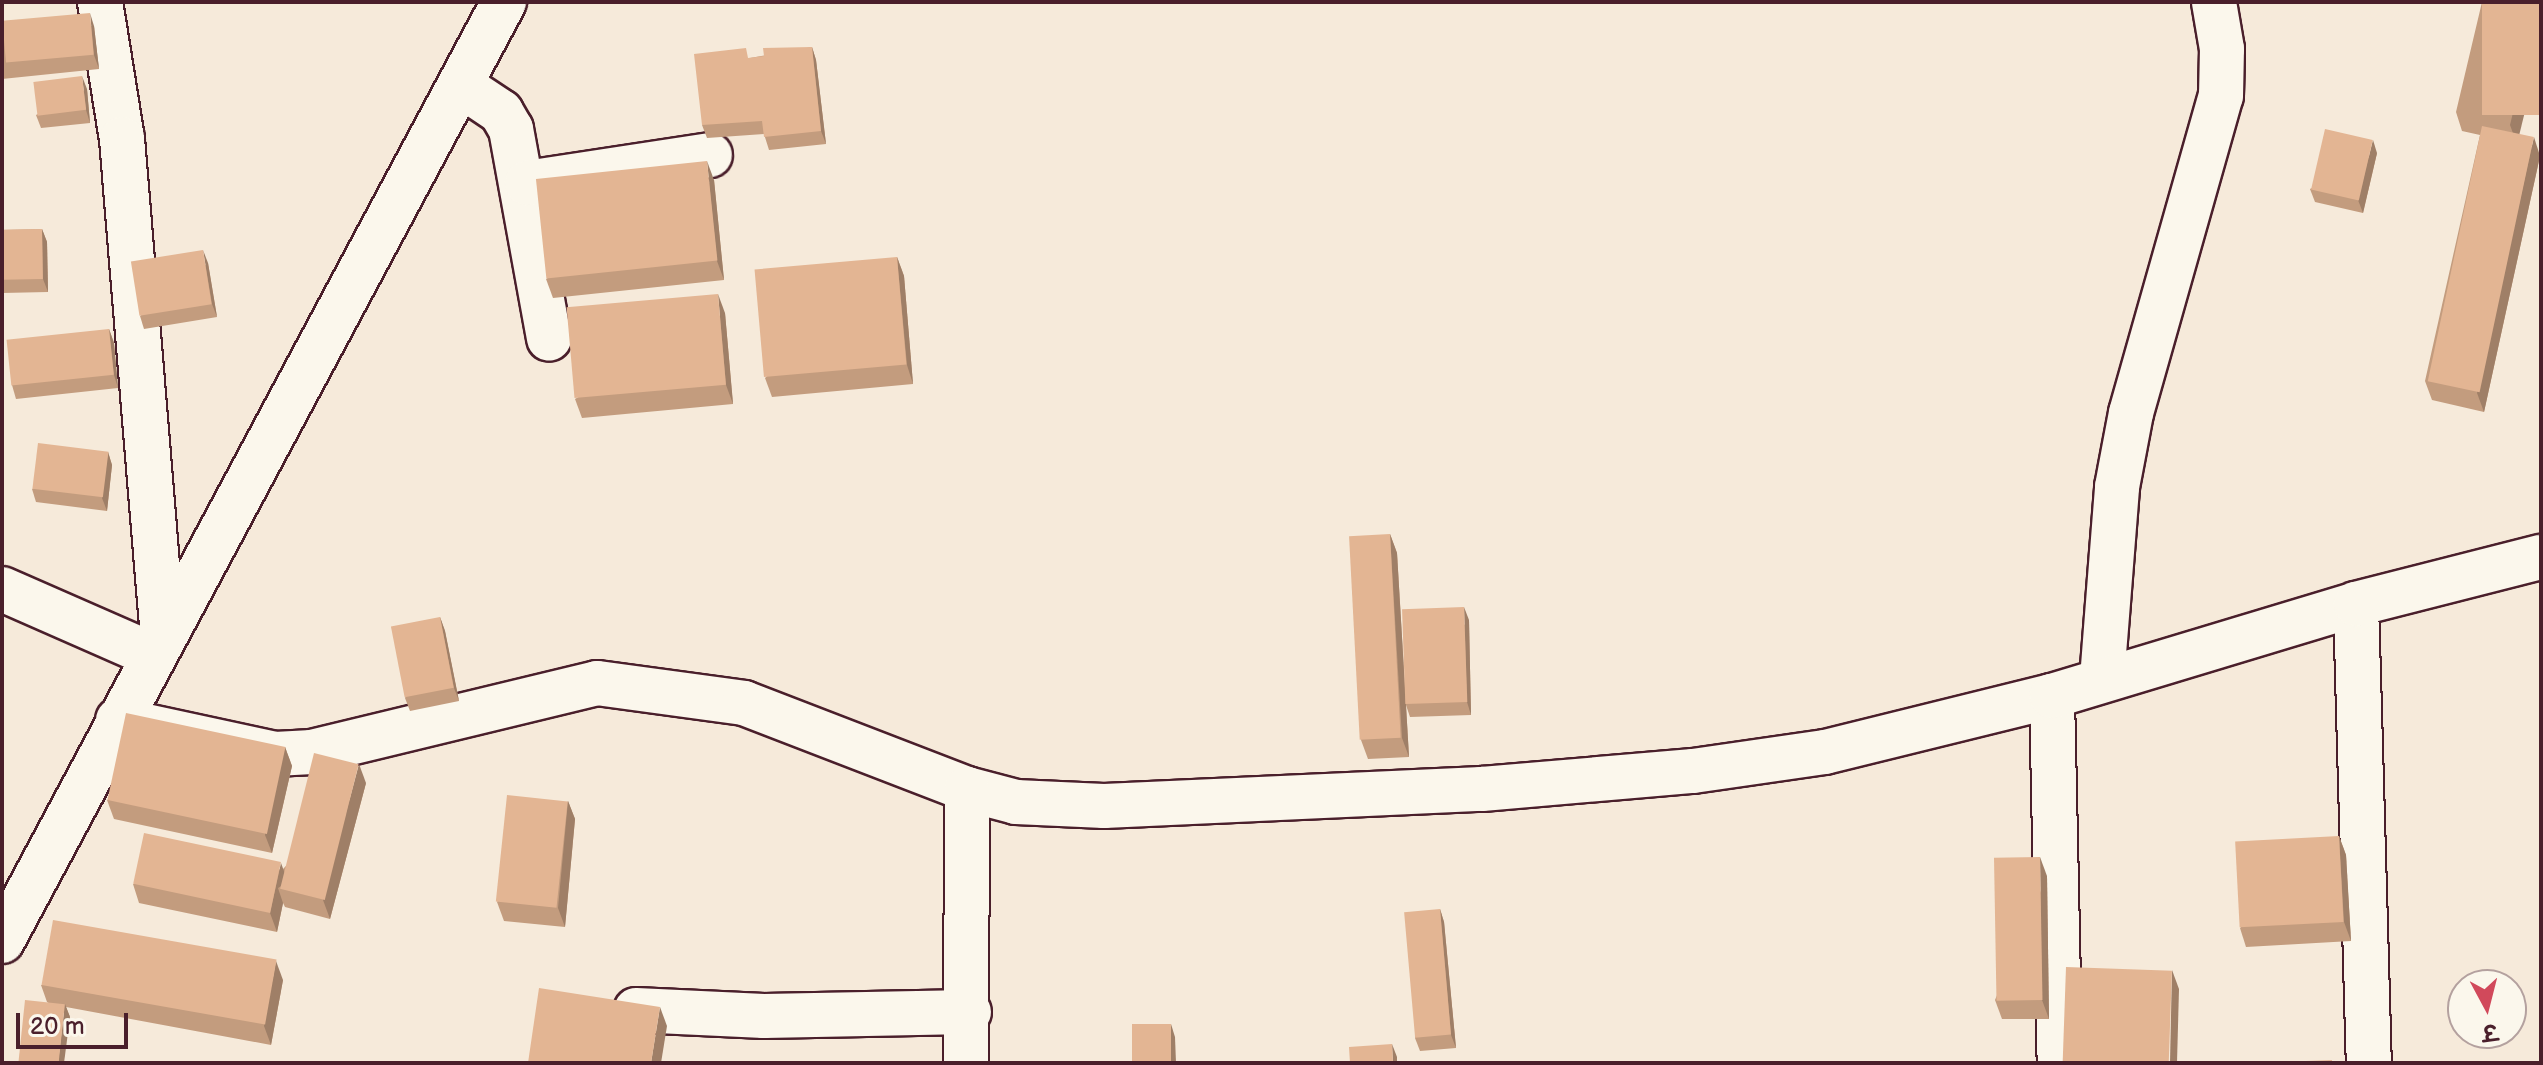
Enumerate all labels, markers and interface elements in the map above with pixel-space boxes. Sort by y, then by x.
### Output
north arrow [2447,969,2527,1049]
scale bar [20,997,132,1047]
text: 20 m [30,1012,85,1041]
text: उ [2481,1017,2499,1046]

